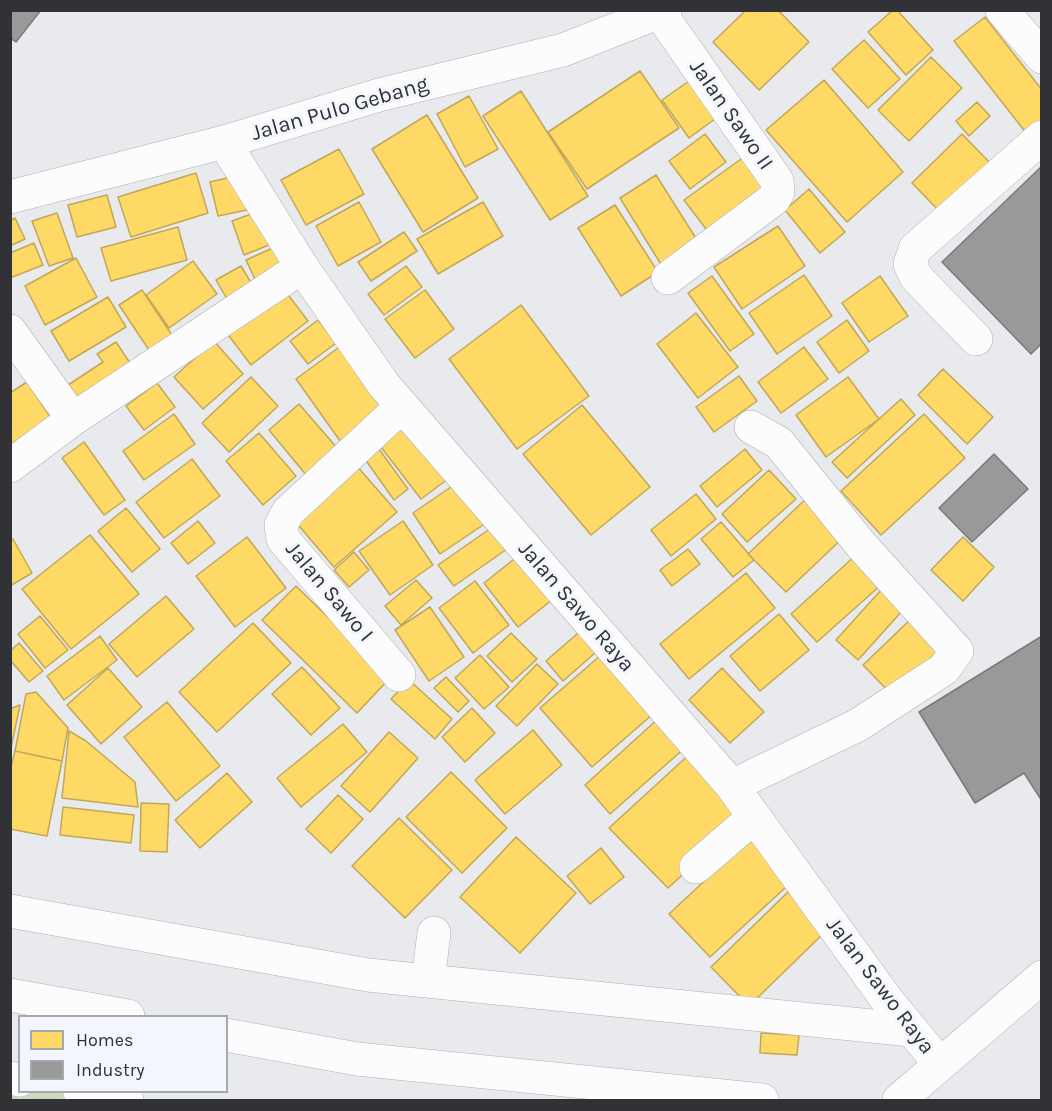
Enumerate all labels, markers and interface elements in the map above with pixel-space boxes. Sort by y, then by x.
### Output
street label: Jalan Sawo II [683,55,779,175]
street label: Jalan Pulo Gebang [248,71,432,147]
street label: Jalan Sawo Raya [512,536,640,678]
street label: Jalan Sawo I [280,537,378,647]
street label: Jalan Sawo Raya [820,912,940,1060]
legend [18,1015,228,1093]
text: Homes [76,1029,133,1051]
text: Industry [76,1059,145,1081]

